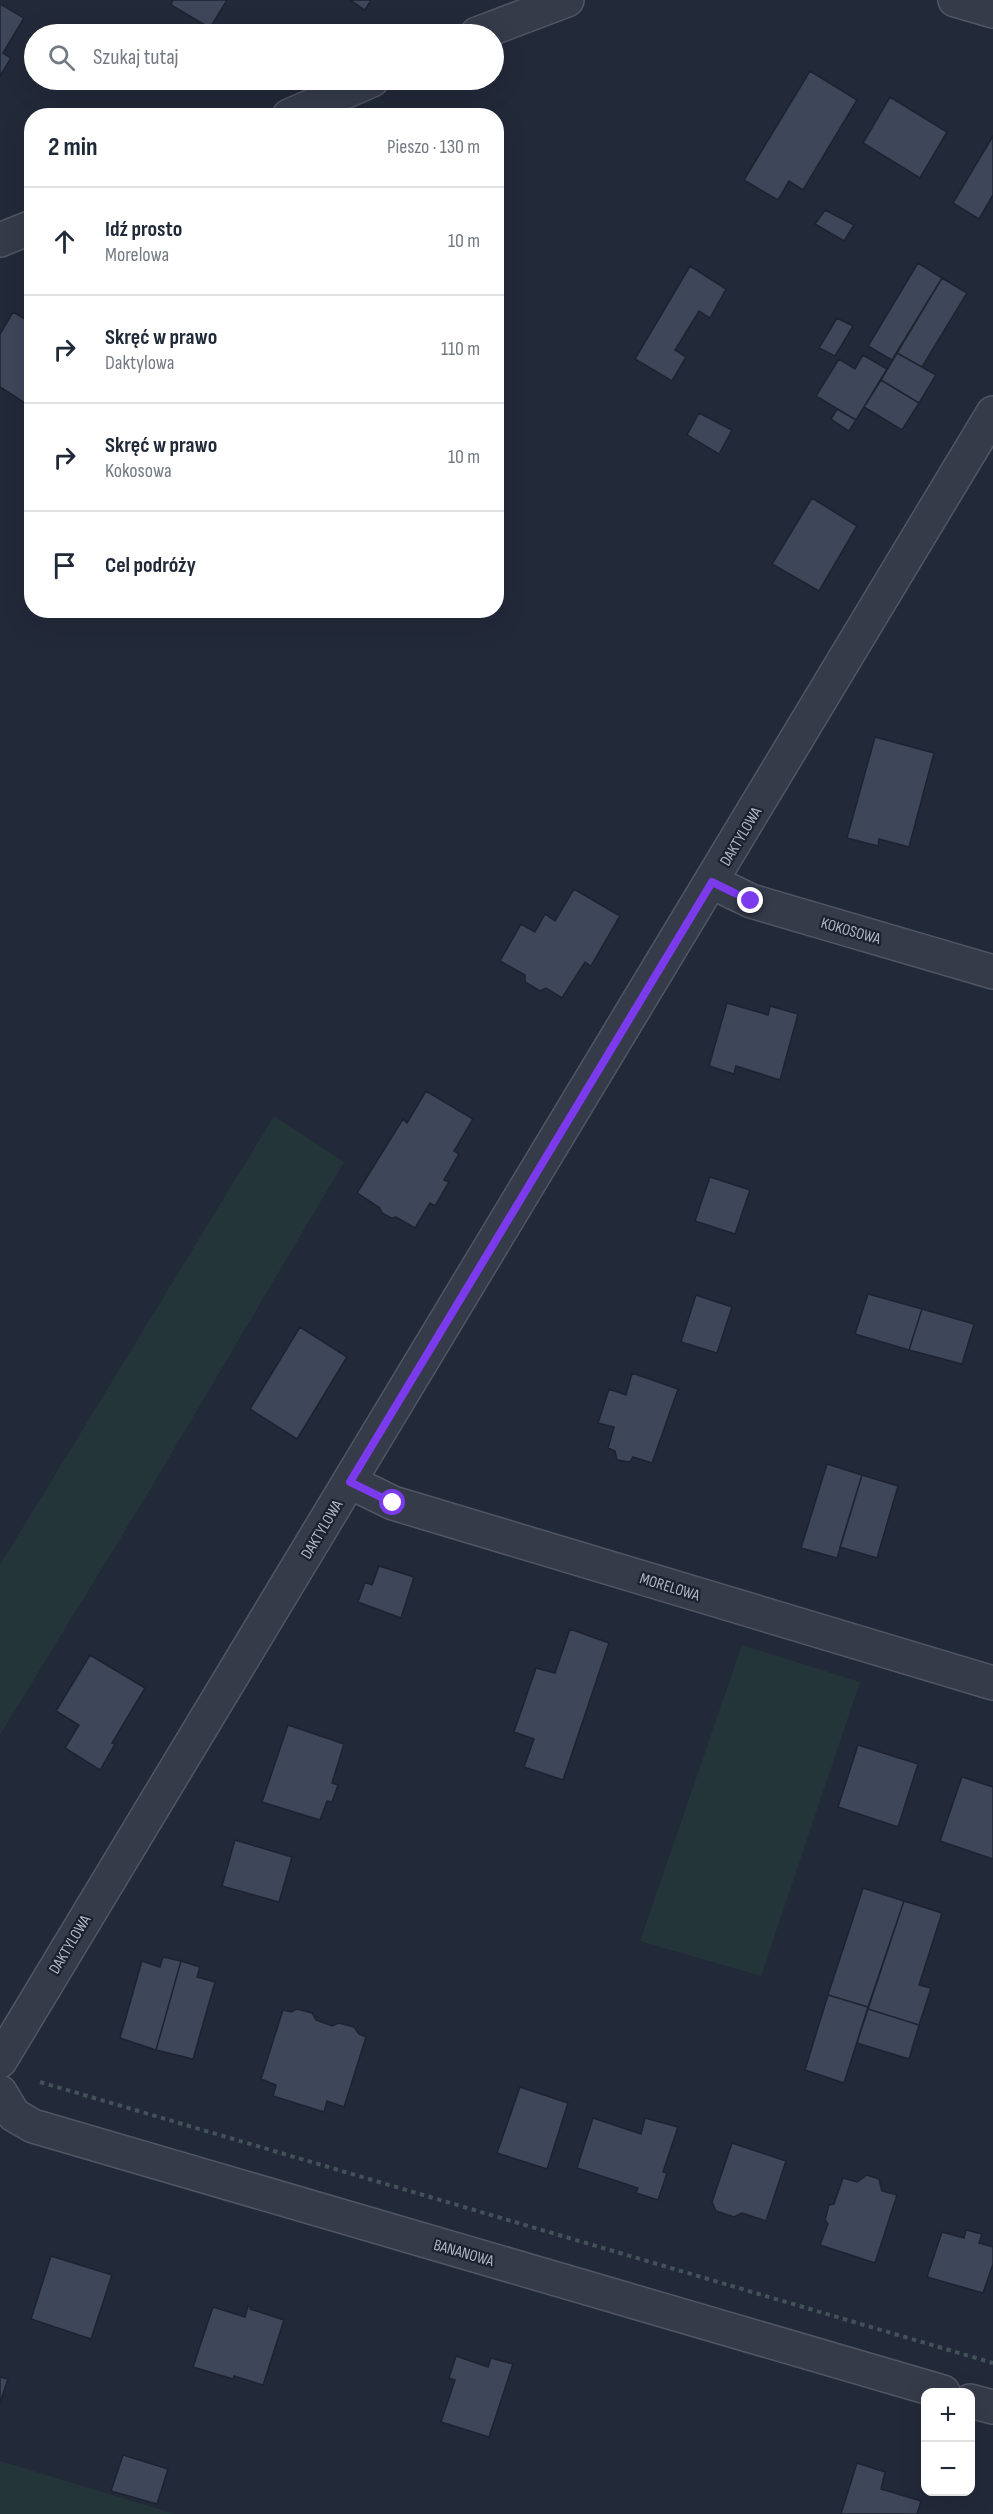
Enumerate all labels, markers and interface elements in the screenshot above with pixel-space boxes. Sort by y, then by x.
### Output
search box [24,24,504,90]
icon: search [45,41,78,74]
text: Szukaj tutaj [93,44,179,71]
text: 2 min [48,132,98,163]
text: Pieszo · 130 m [387,135,480,159]
text: Idź prosto [105,216,182,243]
icon: ahead [48,225,81,258]
text: 10 m [448,229,480,253]
text: Morelowa [105,243,169,267]
text: Skręć w prawo [105,324,217,351]
icon: right [48,333,81,366]
text: 110 m [441,337,480,361]
text: Daktylowa [105,351,175,375]
text: Skręć w prawo [105,432,217,459]
icon: right [48,441,81,474]
text: 10 m [448,445,480,469]
text: Kokosowa [105,459,172,483]
icon: arrive [48,549,81,582]
text: Cel podróży [105,552,196,579]
street label: DAKTYLOWA [716,804,766,870]
route end [737,887,763,913]
street label: KOKOSOWA [819,914,883,949]
route start [379,1489,405,1515]
street label: DAKTYLOWA [297,1497,347,1563]
street label: MORELOWA [637,1569,702,1606]
street label: DAKTYLOWA [45,1912,95,1978]
street label: BANANOWA [431,2236,496,2271]
map controls [921,2388,975,2496]
button: + [921,2388,975,2442]
button: − [921,2442,975,2496]

